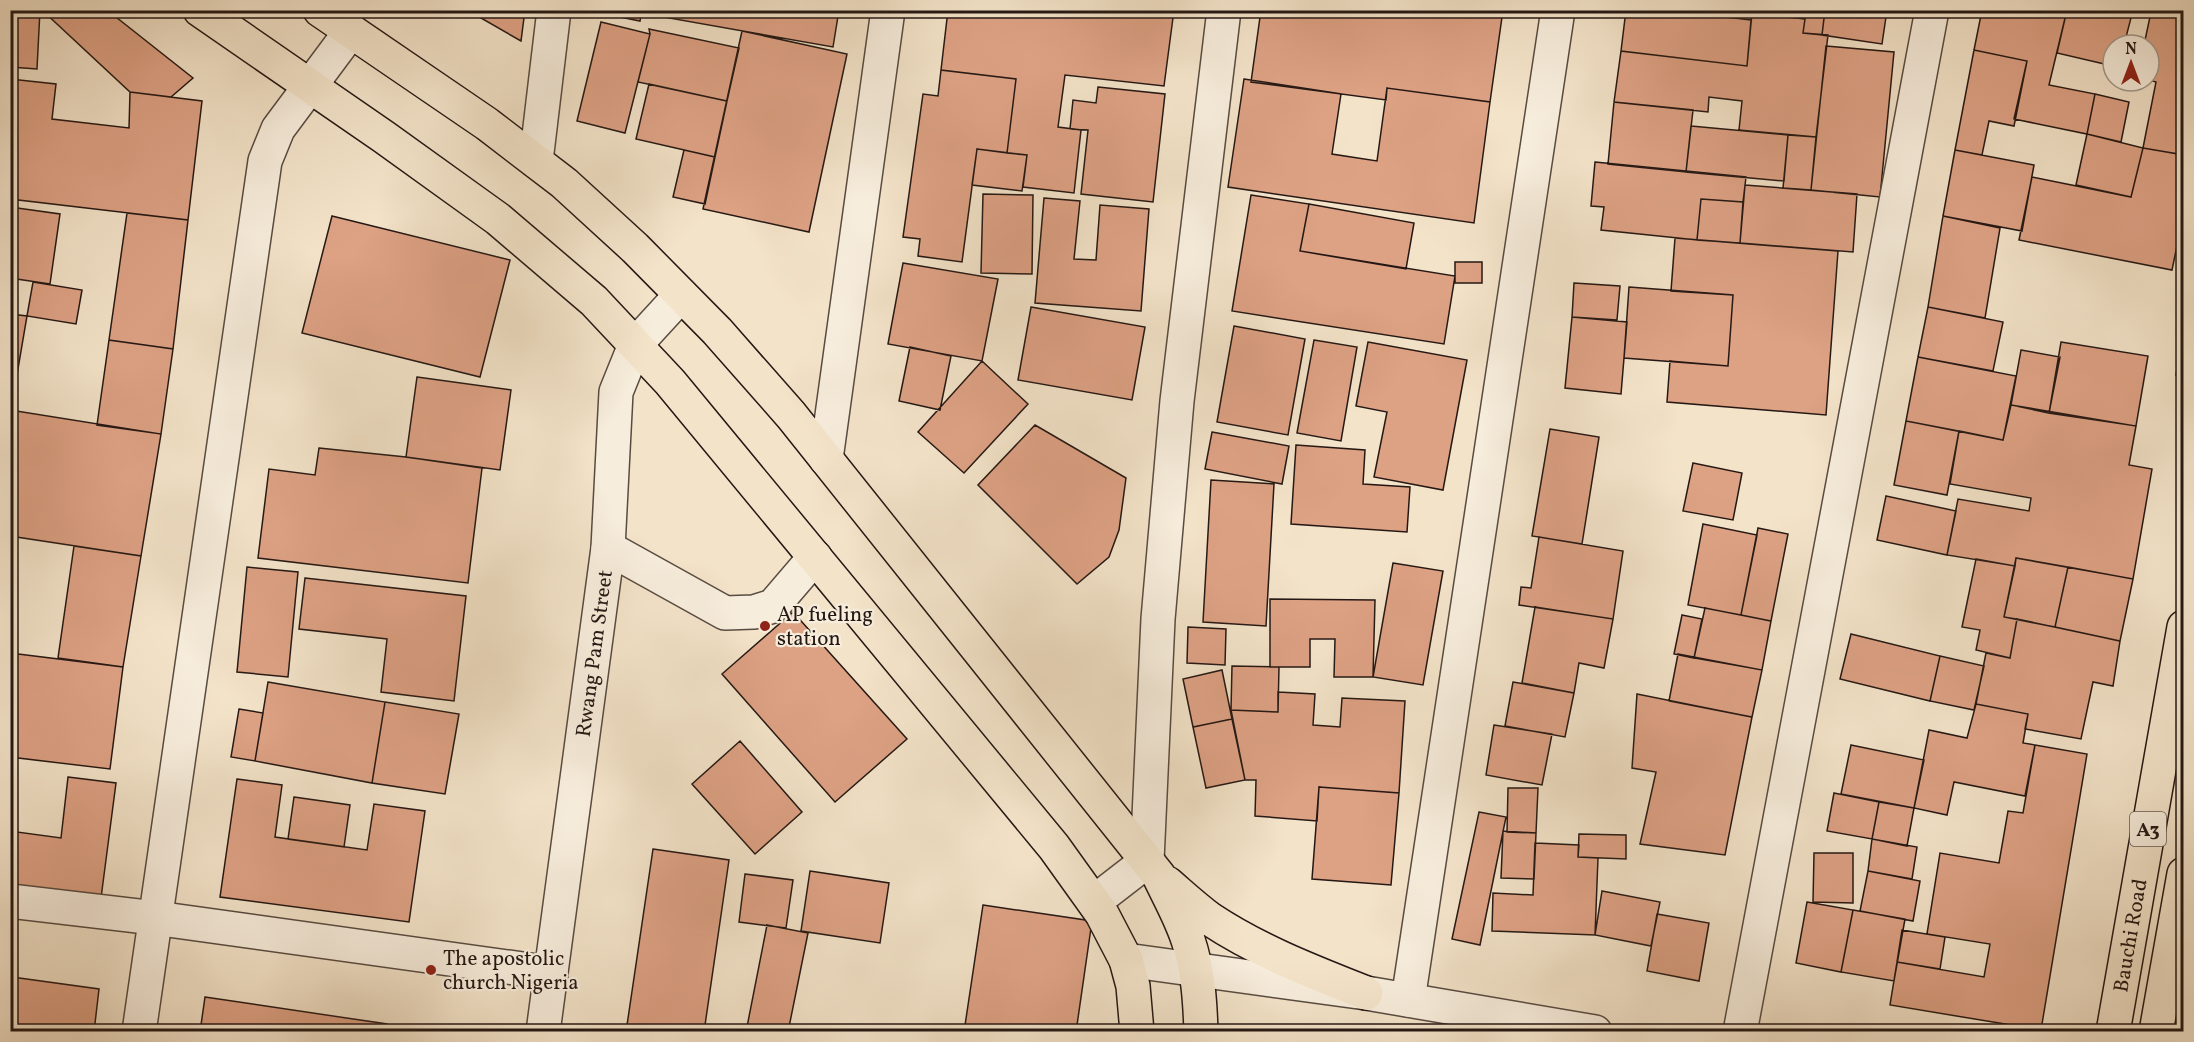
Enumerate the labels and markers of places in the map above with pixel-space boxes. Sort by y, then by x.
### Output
place label: AP fueling station [777,601,873,654]
marker: AP fueling station [758,619,772,633]
place label: The apostolic church Nigeria [443,945,579,998]
marker: The apostolic church Nigeria [424,963,438,977]

